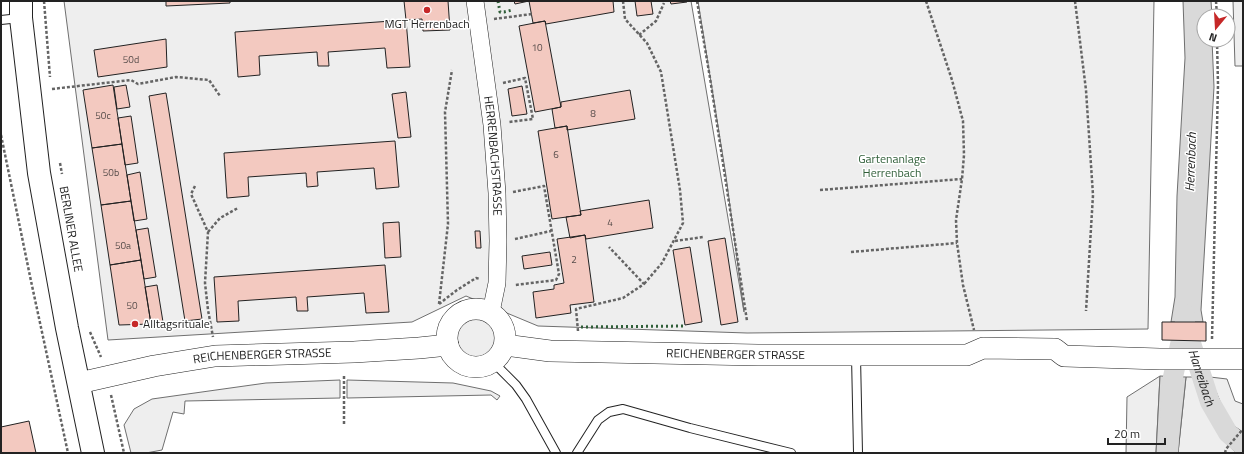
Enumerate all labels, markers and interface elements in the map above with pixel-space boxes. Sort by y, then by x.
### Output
marker: MGT Herrenbach [422,5,432,15]
north arrow [1196,8,1236,48]
place label: MGT Herrenbach [384,14,470,33]
text: N [1207,29,1219,46]
house number: 10 [531,40,543,55]
house number: 50d [123,52,139,67]
street label: HERRENBACHSTRASSE [479,95,507,216]
house number: 8 [590,106,596,121]
house number: 50c [95,108,111,123]
water label: Herrenbach [1179,132,1201,192]
house number: 6 [553,147,559,162]
park label: Gartenanlage Herrenbach [858,149,926,182]
house number: 50b [103,165,119,180]
street label: BERLINER ALLEE [55,185,88,274]
house number: 4 [607,215,613,230]
house number: 50a [115,238,131,253]
house number: 2 [571,252,577,267]
house number: 50 [126,298,138,313]
place label: Alltagsrituale [143,314,210,333]
marker: Alltagsrituale [130,319,140,329]
street label: REICHENBERGER STRASSE [192,343,332,368]
street label: REICHENBERGER STRASSE [666,343,805,364]
water label: Hanreibach [1184,346,1221,410]
scale bar [1108,420,1165,446]
text: 20 m [1114,424,1140,443]

